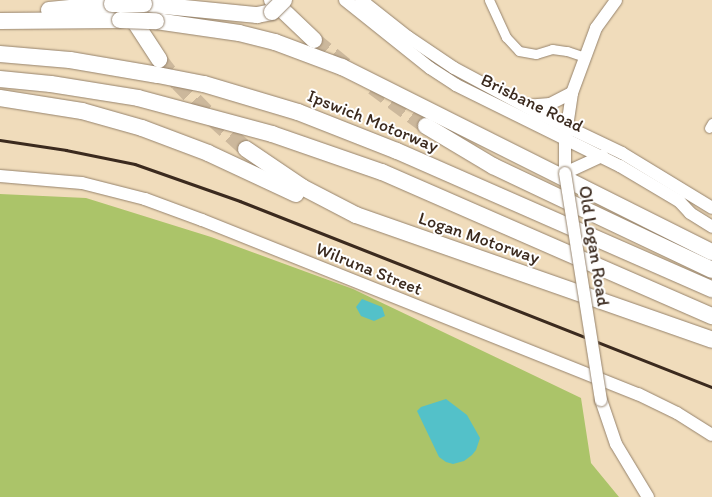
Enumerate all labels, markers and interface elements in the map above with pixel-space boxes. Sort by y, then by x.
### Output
street label: Brisbane Road [477,69,587,137]
street label: Ipswich Motorway [305,85,441,157]
street label: Old Logan Road [574,185,614,307]
street label: Logan Motorway [416,207,542,269]
street label: Wilruna Street [313,238,425,300]

